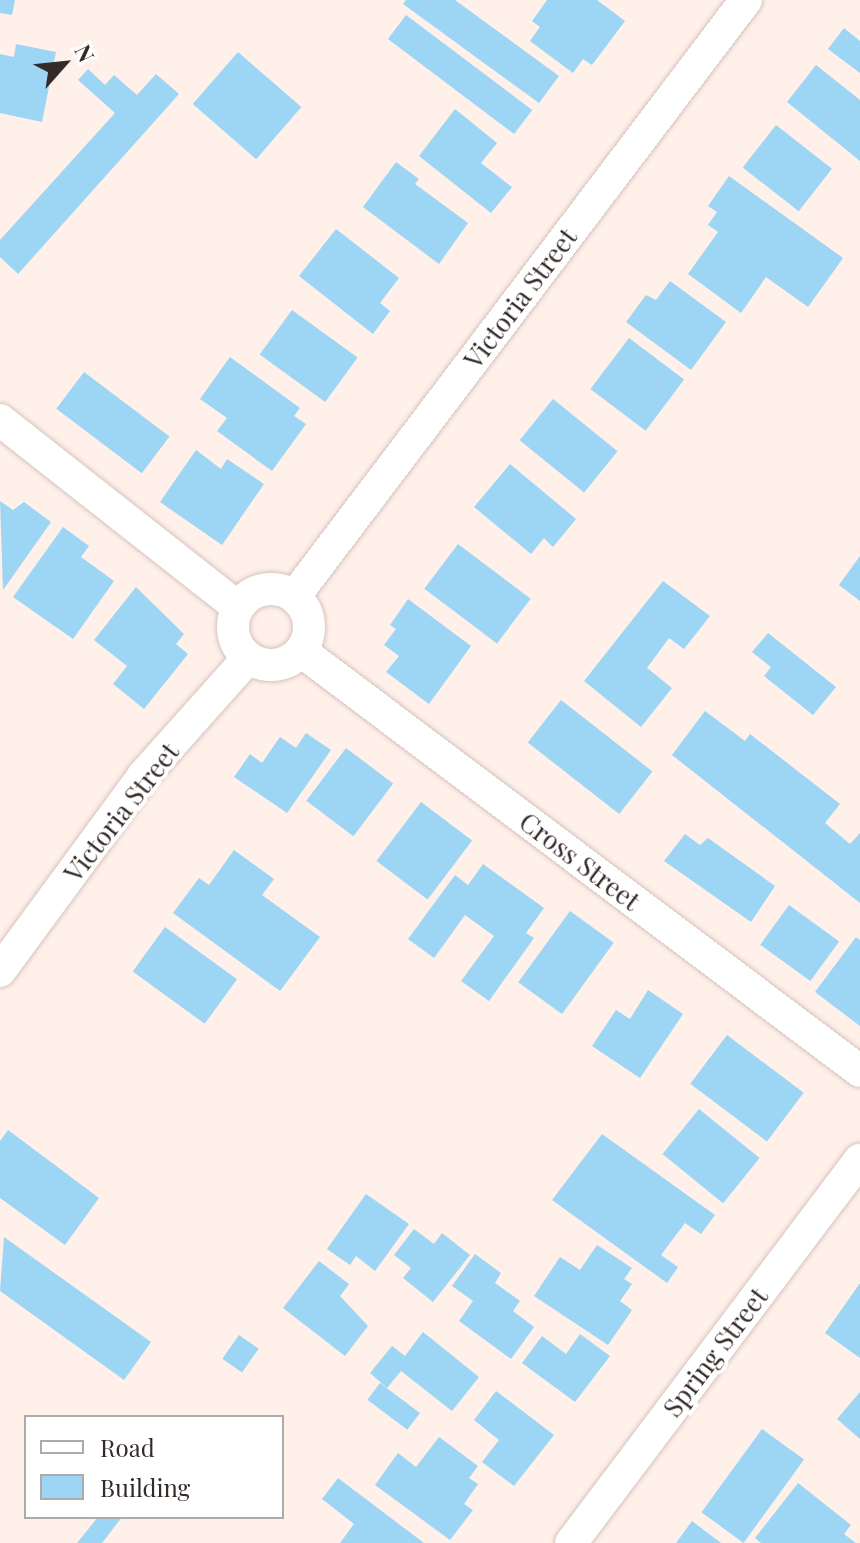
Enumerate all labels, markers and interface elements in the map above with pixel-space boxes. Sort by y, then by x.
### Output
north arrow [24,24,104,104]
text: N [68,39,102,67]
street label: Victoria Street [457,222,583,374]
street label: Victoria Street [57,736,185,888]
street label: Cross Street [514,806,646,916]
street label: Spring Street [656,1281,774,1423]
legend [24,1415,284,1519]
text: Road [100,1431,155,1463]
text: Building [100,1471,190,1503]

